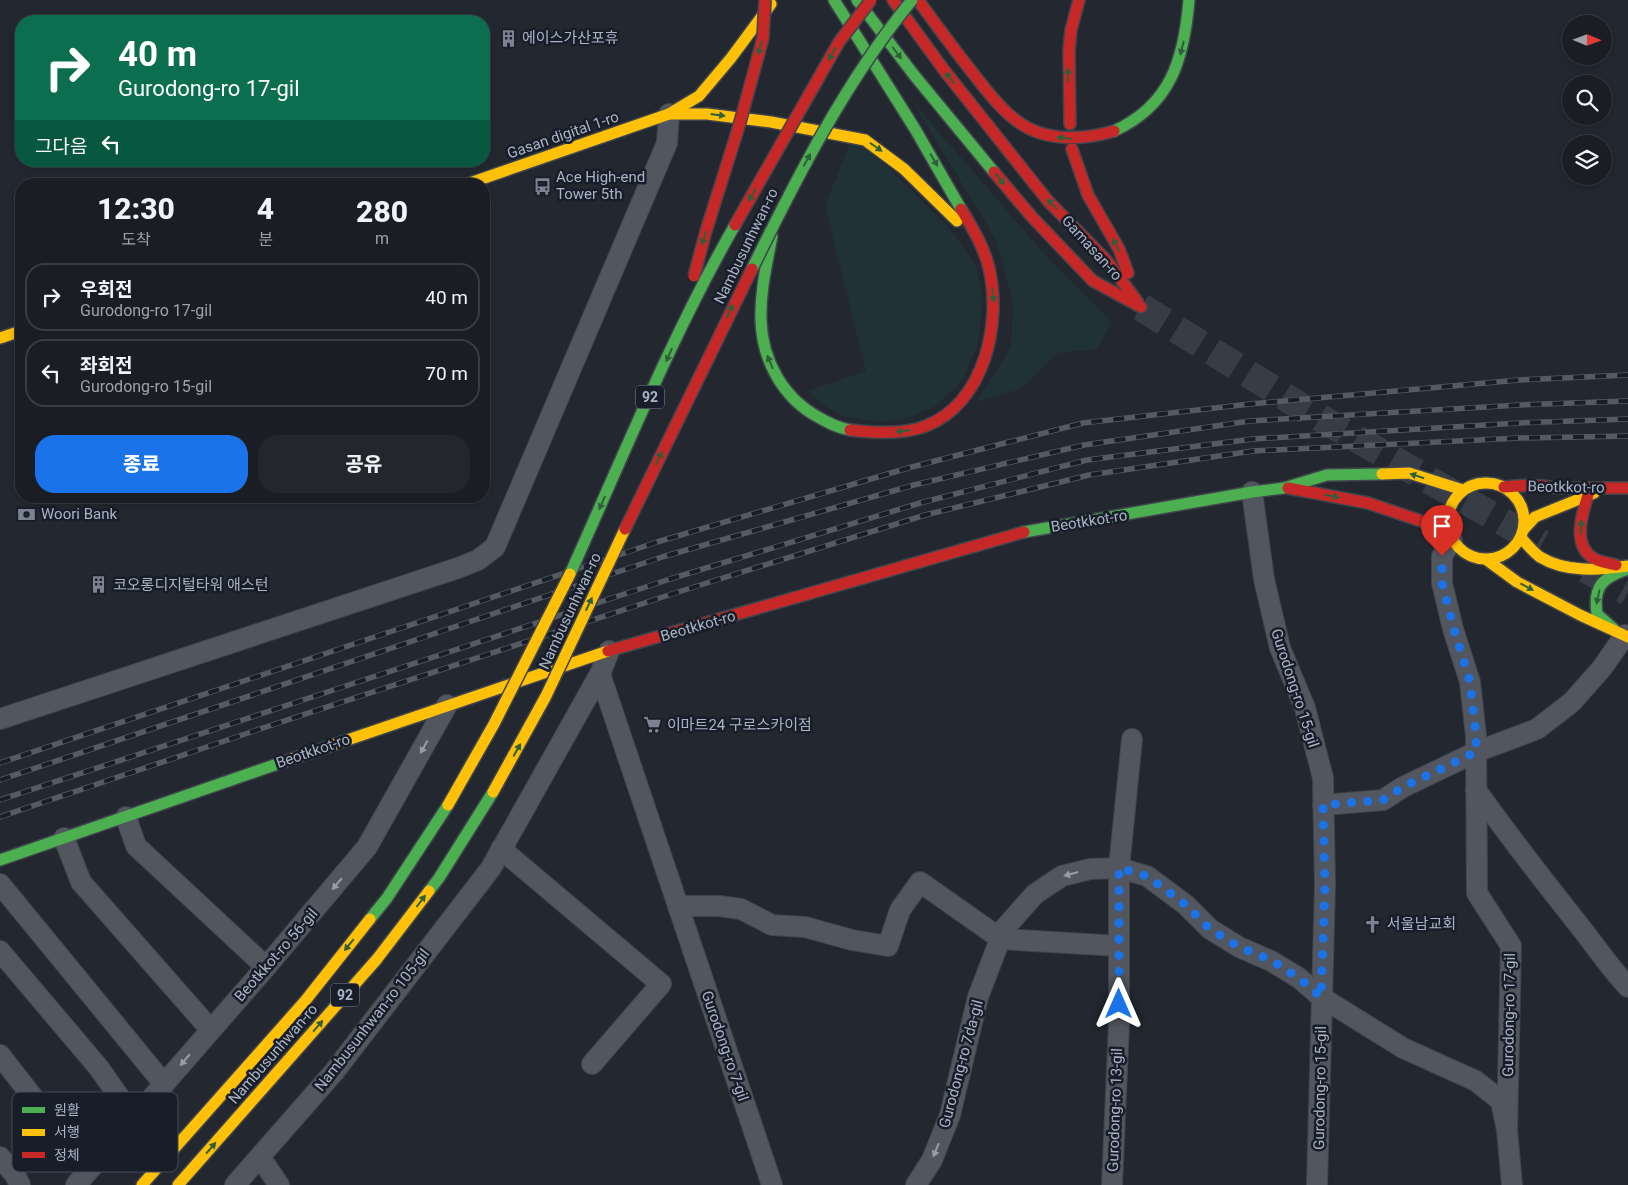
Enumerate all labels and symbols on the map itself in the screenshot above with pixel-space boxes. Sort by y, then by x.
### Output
north arrow [1562,15,1612,65]
building icon: 에이스가산포휴 [498,28,518,48]
place label: 에이스가산포휴 [522,29,619,47]
one-way arrow [756,41,764,56]
one-way arrow [1177,41,1185,56]
one-way arrow [892,46,902,60]
one-way arrow [828,47,837,60]
one-way arrow [1064,67,1072,83]
one-way arrow [944,72,955,85]
street label: Gasan digital 1-ro [505,107,621,163]
one-way arrow [710,111,726,119]
one-way arrow [1056,134,1072,142]
one-way arrow [869,142,883,152]
one-way arrow [803,153,811,168]
one-way arrow [930,153,938,168]
place label: Ace High-end Tower 5th [556,168,645,203]
one-way arrow [994,173,1005,185]
bus stop icon: Ace High-end Tower 5th [532,176,552,196]
street label: Nambusunhwan-ro [710,185,782,307]
one-way arrow [747,188,756,201]
one-way arrow [1046,199,1058,211]
street label: Gamasan-ro [1058,212,1126,284]
one-way arrow [700,230,708,245]
one-way arrow [1112,238,1121,253]
one-way arrow [989,287,997,303]
one-way arrow [726,304,735,319]
one-way arrow [664,348,672,362]
one-way arrow [766,355,774,369]
road number: 92 [636,386,664,408]
one-way arrow [895,427,911,435]
one-way arrow [655,450,664,465]
one-way arrow [1409,471,1424,479]
street label: Beotkkot-ro [1527,477,1605,497]
one-way arrow [1325,493,1341,501]
one-way arrow [598,496,606,510]
bank icon: Woori Bank [17,504,37,524]
place label: Woori Bank [41,505,117,523]
pin [1421,505,1463,556]
street label: Beotkkot-ro [1050,506,1128,536]
one-way arrow [1577,518,1585,534]
street label: Nambusunhwan-ro [535,550,605,672]
building icon: 코오롱디지털타워 애스턴 [89,575,109,595]
place label: 코오롱디지털타워 애스턴 [113,576,269,594]
one-way arrow [1520,583,1535,591]
one-way arrow [1593,589,1601,605]
one-way arrow [586,597,594,611]
street label: Beotkkot-ro [658,607,738,645]
street label: Gurodong-ro 15-gil [1267,626,1323,750]
supermarket icon: 이마트24 구로스카이점 [643,715,663,735]
place label: 이마트24 구로스카이점 [667,716,812,734]
street label: Beotkkot-ro [274,730,352,772]
one-way arrow [420,740,428,755]
one-way arrow [513,742,521,757]
one-way arrow [1064,870,1079,878]
one-way arrow [331,877,342,890]
one-way arrow [416,894,426,908]
street label: Beotkkot-ro 56-gil [231,905,321,1005]
church icon: 서울남교회 [1363,914,1383,934]
place label: 서울남교회 [1387,915,1456,933]
one-way arrow [344,939,355,952]
street label: Nambusunhwan-ro 105-gil [311,945,433,1095]
street label: Gurodong-ro 17-gil [1499,953,1519,1077]
position arrow [1092,977,1144,1029]
road number: 92 [331,984,359,1006]
street label: Gurodong-ro 7-gil [698,989,752,1103]
street label: Gurodong-ro 7da-gil [935,998,987,1130]
street label: Nambusunhwan-ro [225,1000,321,1108]
one-way arrow [312,1020,323,1033]
street label: Gurodong-ro 15-gil [1310,1026,1330,1150]
street label: Gurodong-ro 13-gil [1104,1048,1126,1172]
one-way arrow [179,1053,191,1065]
legend [12,1092,178,1172]
text: 원활 [54,1102,80,1118]
text: 서행 [54,1124,80,1140]
one-way arrow [205,1142,216,1155]
one-way arrow [932,1143,940,1157]
text: 정체 [54,1147,80,1163]

